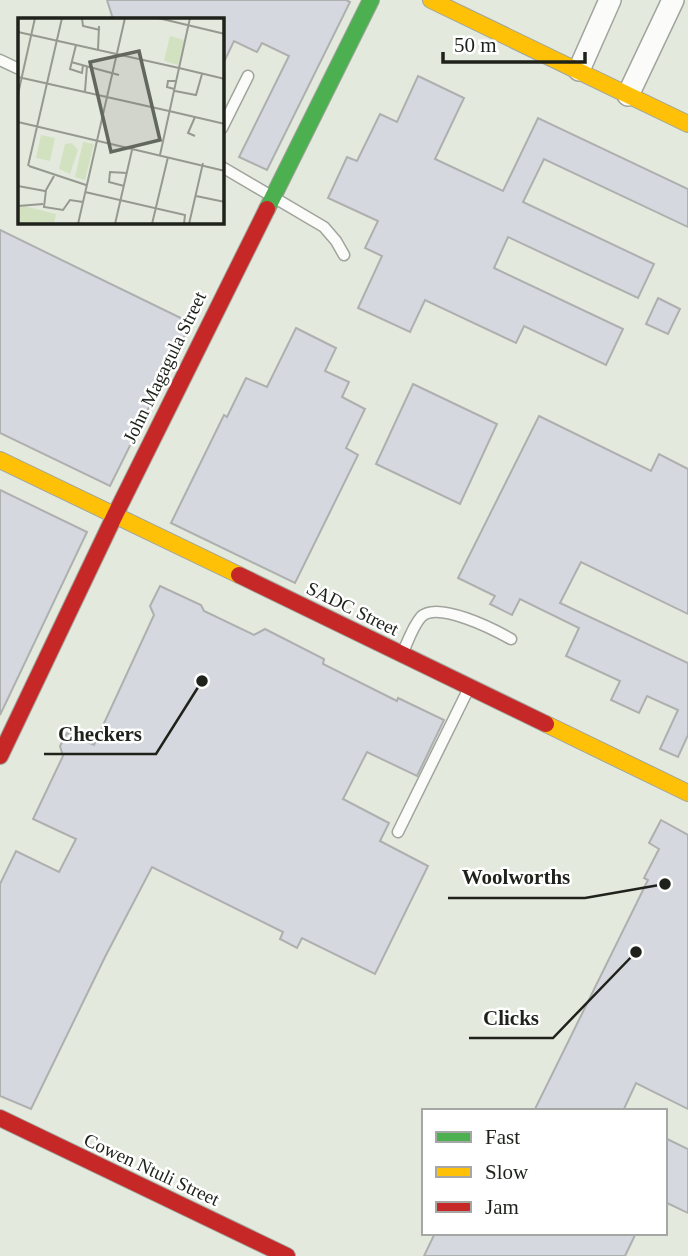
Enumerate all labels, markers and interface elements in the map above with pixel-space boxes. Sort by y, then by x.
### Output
inset map [18,18,224,224]
scale bar [443,21,585,65]
text: 50 m [454,33,497,57]
street label: John Magagula Street [119,288,211,446]
street label: SADC Street [303,577,403,640]
callout: Checkers [44,712,156,754]
text: Checkers [58,722,142,746]
callout: Woolworths [448,856,585,898]
text: Woolworths [462,865,570,889]
callout: Clicks [469,996,553,1038]
text: Clicks [483,1006,539,1030]
legend [422,1109,667,1235]
text: Fast [485,1125,520,1149]
street label: Cowen Ntuli Street [81,1129,223,1210]
text: Slow [485,1160,529,1184]
text: Jam [485,1195,519,1219]

